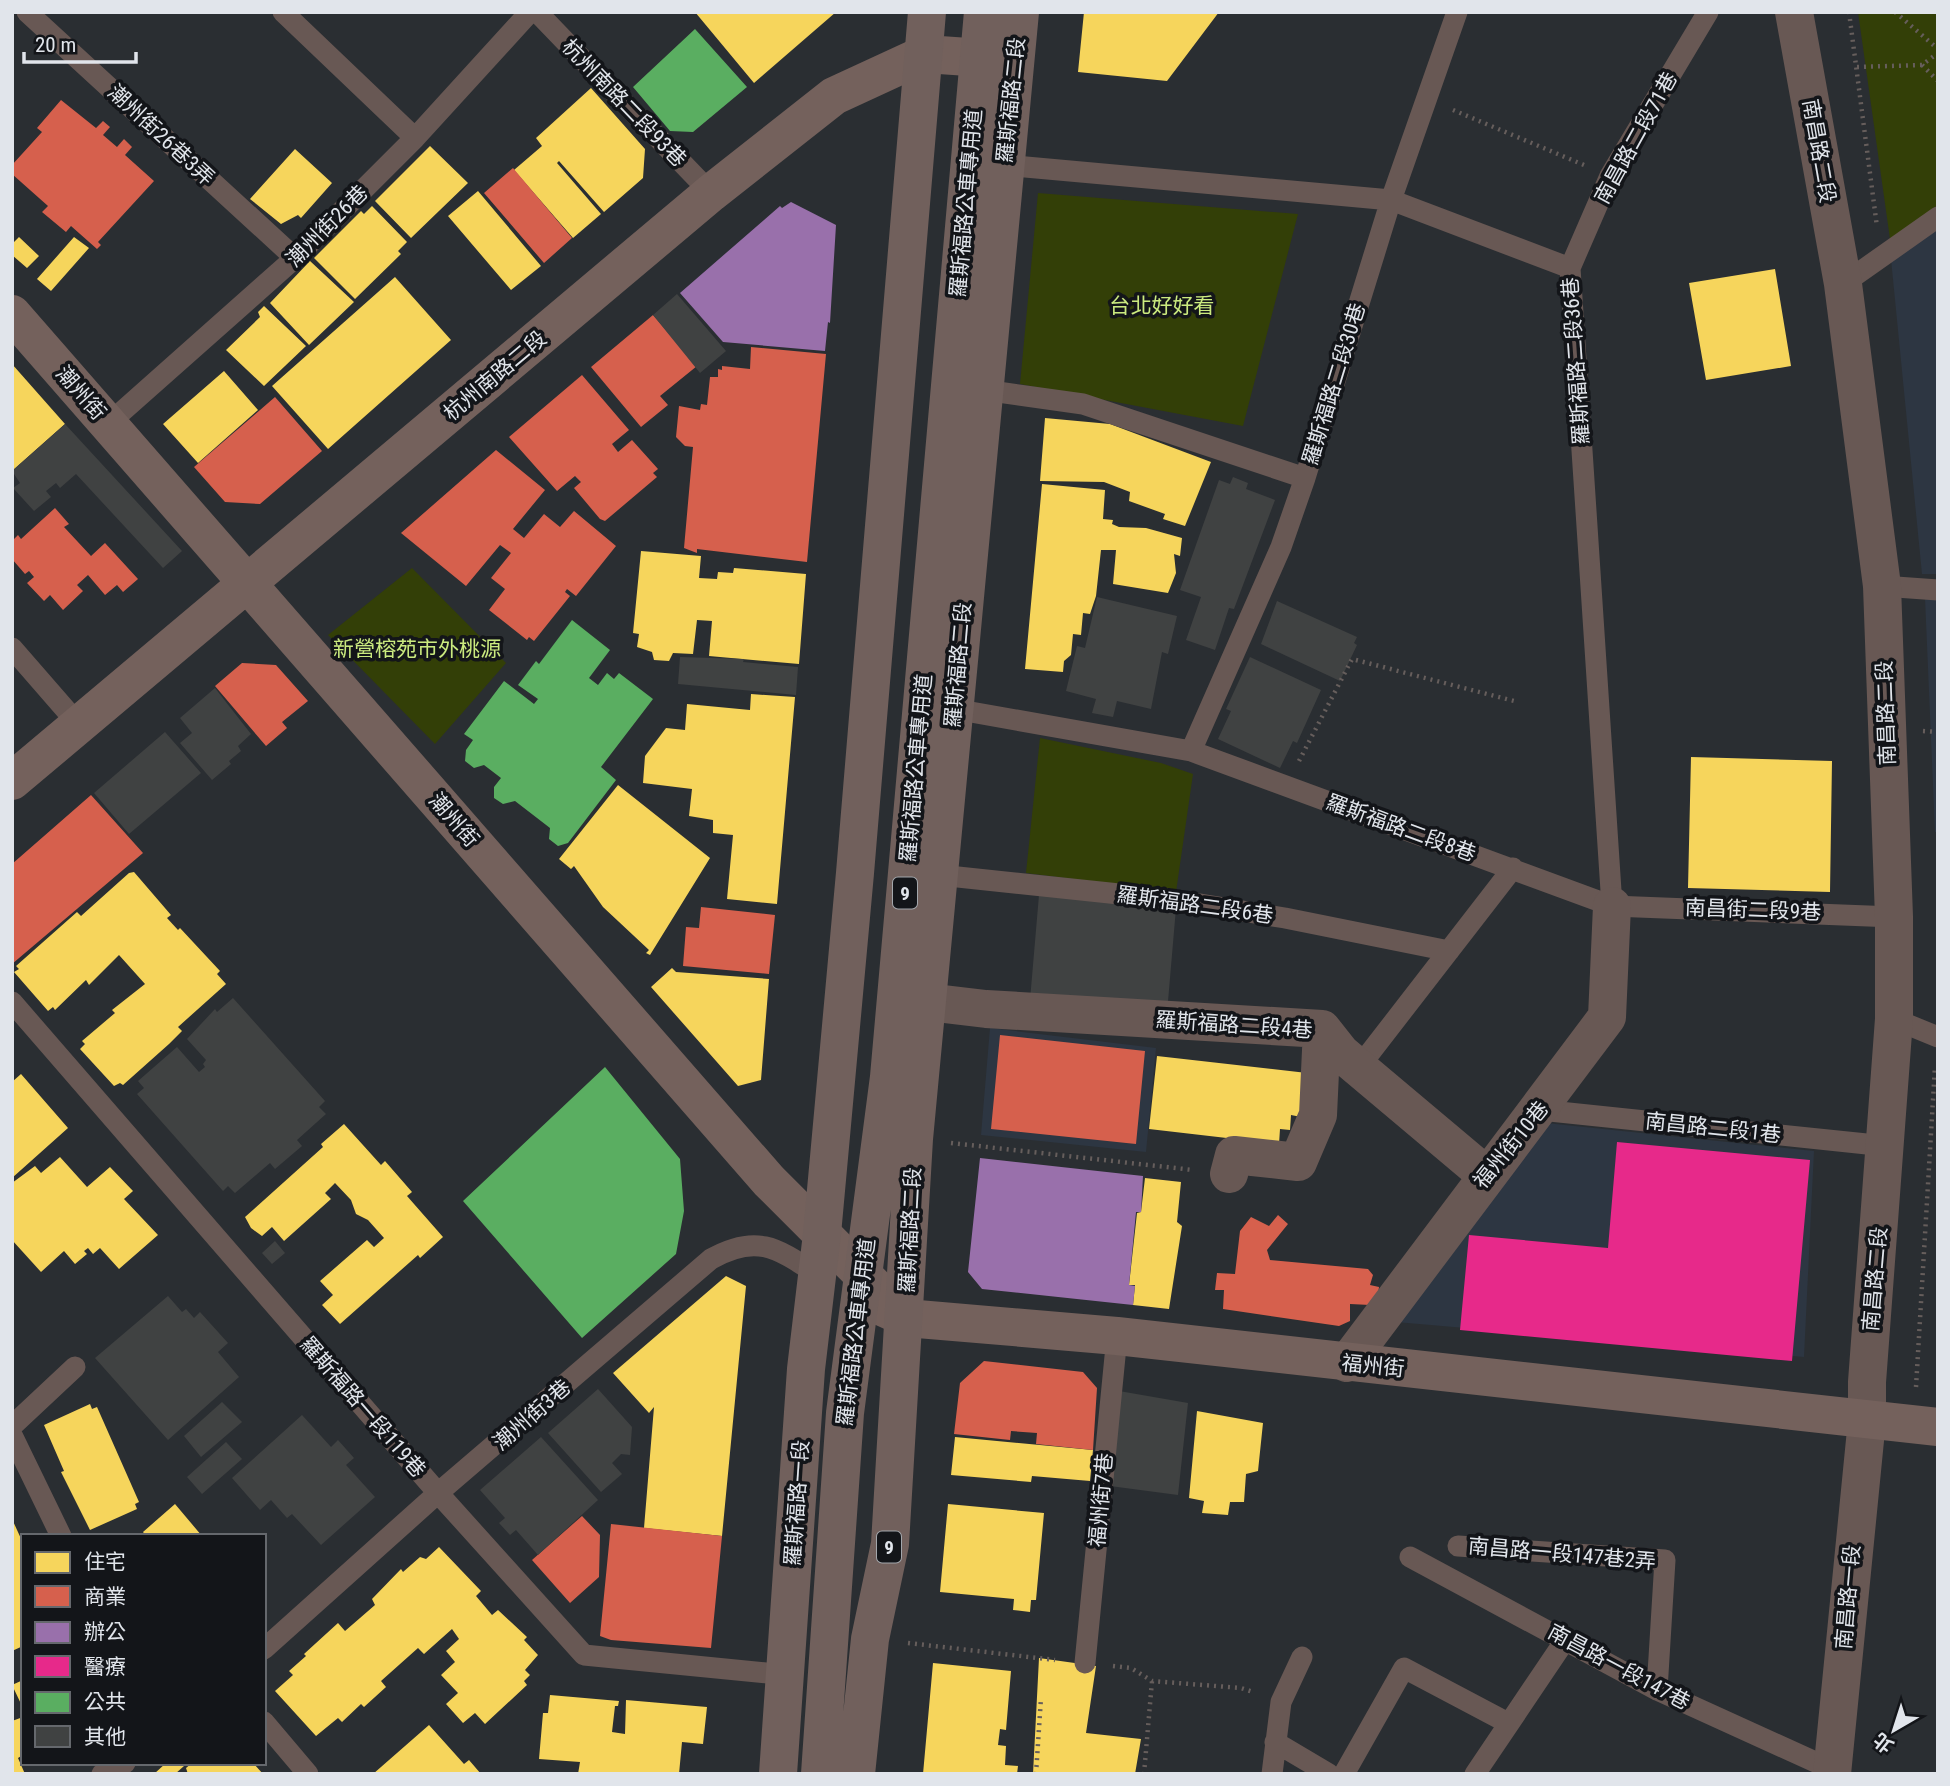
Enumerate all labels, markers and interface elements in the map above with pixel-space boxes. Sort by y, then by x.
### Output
scale bar [24,21,136,65]
text: 20 m [35,33,76,57]
street label: 杭州南路二段93巷 [557,34,691,172]
street label: 羅斯福路二段 [992,36,1030,164]
street label: 南昌路二段71巷 [1590,68,1682,208]
street label: 潮州街26巷3弄 [103,80,219,190]
street label: 南昌路二段 [1798,97,1840,205]
street label: 羅斯福路公車專用道 [946,108,986,298]
street label: 潮州街26巷 [281,180,373,272]
street label: 羅斯福路二段36巷 [1558,277,1594,445]
park label: 台北好好看 [1110,294,1215,318]
street label: 羅斯福路二段30巷 [1298,300,1370,468]
street label: 杭州南路二段 [439,326,551,426]
street label: 潮州街 [51,361,111,425]
street label: 羅斯福路二段 [941,601,975,729]
park label: 新營榕苑市外桃源 [333,637,501,661]
street label: 南昌路二段 [1872,660,1900,766]
street label: 羅斯福路公車專用道 [896,673,936,863]
street label: 潮州街 [424,788,484,852]
street label: 羅斯福路二段8巷 [1323,790,1479,866]
road number: 9 [893,878,917,908]
street label: 羅斯福路二段6巷 [1115,882,1275,928]
street label: 南昌街二段9巷 [1684,896,1822,924]
street label: 羅斯福路二段4巷 [1155,1008,1313,1042]
street label: 福州街10巷 [1469,1097,1553,1193]
street label: 南昌路二段1巷 [1644,1109,1782,1147]
street label: 羅斯福路二段 [895,1166,925,1294]
street label: 南昌路二段 [1858,1226,1892,1332]
street label: 羅斯福路公車專用道 [833,1237,879,1427]
street label: 羅斯福路一段119巷 [296,1332,430,1482]
street label: 福州街 [1340,1351,1406,1381]
street label: 潮州街3巷 [489,1375,575,1455]
street label: 羅斯福路一段 [781,1439,813,1567]
street label: 福州街7巷 [1085,1452,1117,1548]
road number: 9 [877,1532,901,1562]
legend [21,1534,266,1765]
street label: 南昌路一段147巷2弄 [1467,1534,1657,1574]
street label: 南昌路一段 [1831,1544,1865,1650]
text: 住宅 [84,1550,126,1574]
text: 商業 [84,1585,126,1609]
text: 辦公 [84,1620,126,1644]
street label: 南昌路一段147巷 [1544,1620,1694,1714]
text: 醫療 [84,1655,126,1679]
text: 公共 [84,1690,126,1714]
north arrow [1859,1695,1929,1765]
text: 其他 [84,1725,126,1749]
text: 北 [1869,1728,1898,1758]

